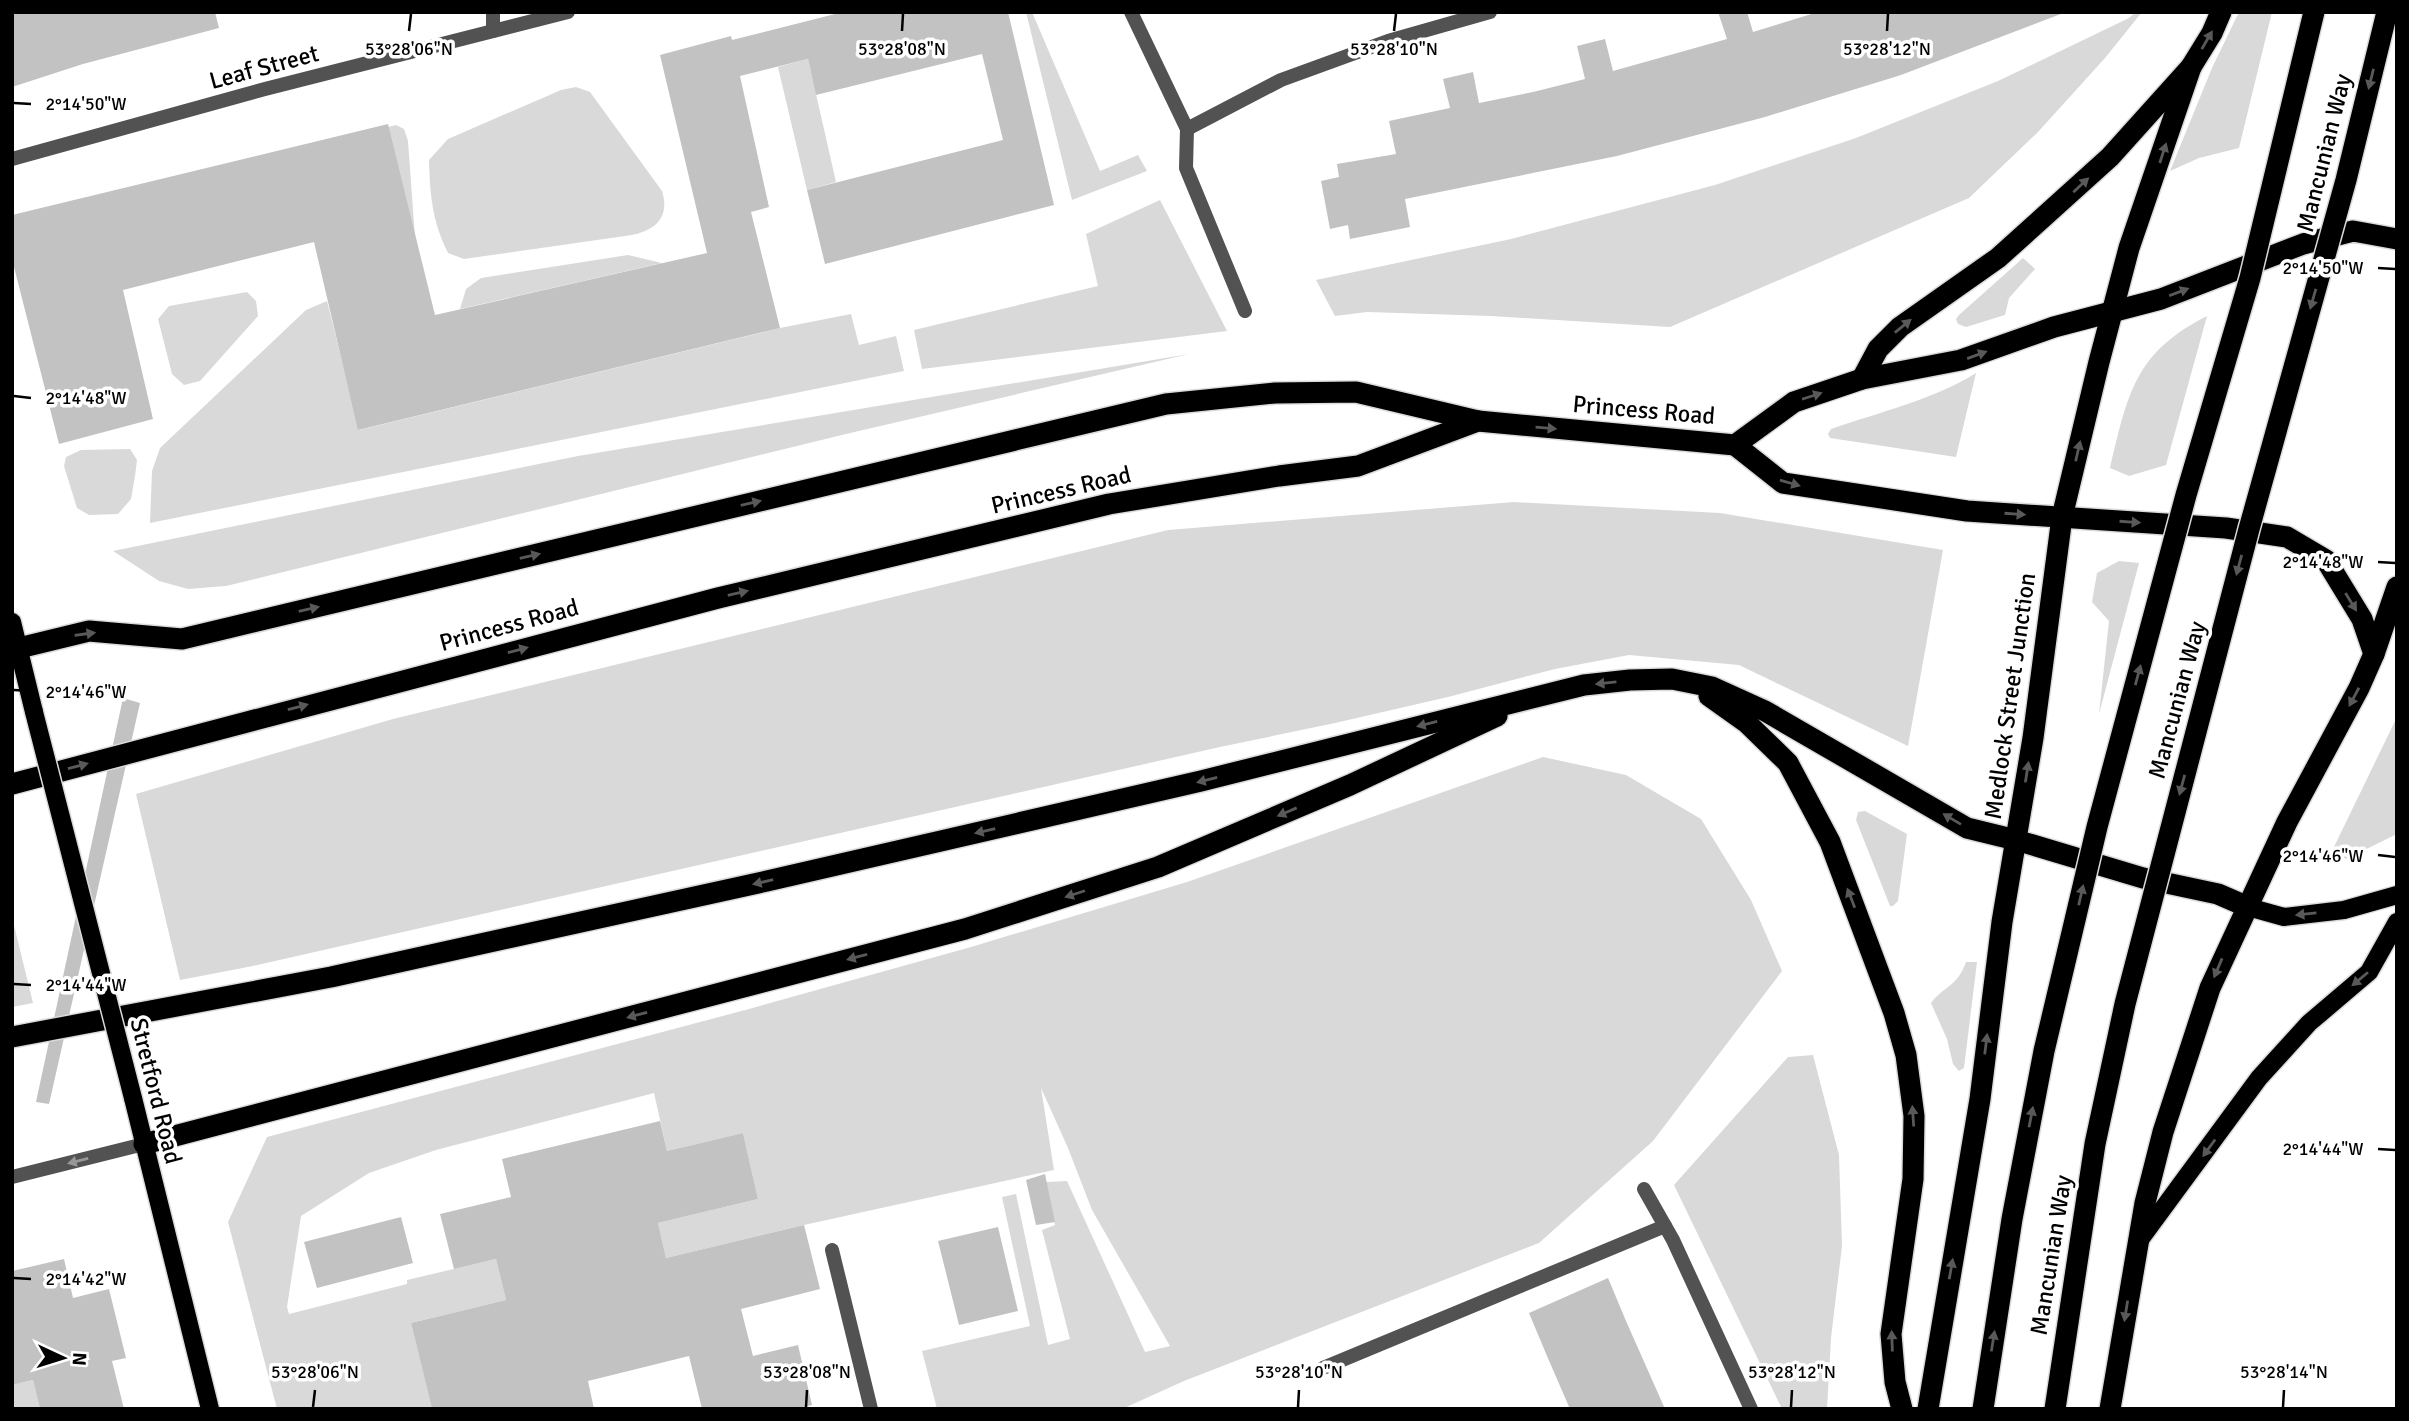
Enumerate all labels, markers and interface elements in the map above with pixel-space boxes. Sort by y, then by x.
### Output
one-way arrow [2201,31,2213,50]
street label: Leaf Street [206,38,322,96]
text: 53°28'06"N [365,38,453,60]
text: 53°28'08"N [858,38,946,60]
text: 53°28'10"N [1350,38,1438,60]
text: 53°28'12"N [1843,38,1931,60]
one-way arrow [2365,68,2376,90]
street label: Mancunian Way [2290,71,2358,235]
text: 2°14'50"W [45,93,127,115]
one-way arrow [2158,142,2169,163]
one-way arrow [2072,177,2090,193]
text: 2°14'50"W [2282,257,2364,279]
one-way arrow [2168,286,2189,297]
one-way arrow [2307,288,2318,310]
one-way arrow [1894,319,1911,334]
one-way arrow [1966,349,1987,360]
text: 2°14'48"W [45,387,127,409]
street label: Princess Road [1572,389,1716,431]
one-way arrow [1802,390,1823,401]
one-way arrow [1535,423,1557,434]
one-way arrow [2072,440,2083,462]
street label: Princess Road [988,459,1134,521]
one-way arrow [1780,478,1802,489]
one-way arrow [740,497,762,508]
one-way arrow [2004,509,2026,520]
one-way arrow [2119,516,2141,527]
one-way arrow [519,550,541,561]
text: 2°14'48"W [2282,551,2364,573]
one-way arrow [2234,555,2244,576]
street label: Medlock Street Junction [1978,571,2042,821]
one-way arrow [727,587,749,598]
street label: Princess Road [436,592,582,658]
one-way arrow [2345,592,2358,612]
one-way arrow [298,603,320,614]
street label: Mancunian Way [2142,618,2212,782]
one-way arrow [74,628,96,639]
one-way arrow [507,644,529,655]
one-way arrow [2133,664,2144,686]
one-way arrow [1595,677,1617,688]
text: 2°14'46"W [45,681,127,703]
one-way arrow [2349,687,2361,707]
one-way arrow [287,701,309,712]
one-way arrow [1416,719,1438,730]
one-way arrow [67,760,89,771]
one-way arrow [2022,761,2033,783]
one-way arrow [2176,774,2187,796]
one-way arrow [1195,775,1217,786]
one-way arrow [1277,807,1298,818]
one-way arrow [1942,813,1961,826]
one-way arrow [974,826,996,837]
text: 2°14'46"W [2282,845,2364,867]
one-way arrow [752,877,774,888]
one-way arrow [2076,884,2087,906]
one-way arrow [1846,887,1857,908]
one-way arrow [1065,889,1086,899]
one-way arrow [2295,909,2317,920]
one-way arrow [846,952,868,963]
one-way arrow [2212,958,2224,978]
one-way arrow [2351,971,2369,987]
text: 2°14'44"W [45,974,127,996]
one-way arrow [626,1010,648,1021]
street label: Stretford Road [123,1015,189,1167]
one-way arrow [1981,1033,1992,1055]
one-way arrow [1907,1104,1918,1126]
one-way arrow [2026,1106,2037,1128]
one-way arrow [2202,1138,2216,1157]
text: 2°14'44"W [2282,1138,2364,1160]
one-way arrow [67,1156,89,1167]
street label: Mancunian Way [2024,1173,2078,1337]
one-way arrow [1946,1258,1957,1280]
text: 2°14'42"W [45,1268,127,1290]
one-way arrow [2120,1300,2131,1322]
north arrow [28,1323,98,1393]
one-way arrow [1887,1330,1898,1352]
one-way arrow [1988,1330,1999,1352]
text: N [67,1352,91,1367]
text: 53°28'06"N [271,1361,359,1383]
text: 53°28'08"N [763,1361,851,1383]
text: 53°28'10"N [1255,1361,1343,1383]
text: 53°28'12"N [1748,1361,1836,1383]
text: 53°28'14"N [2240,1361,2328,1383]

